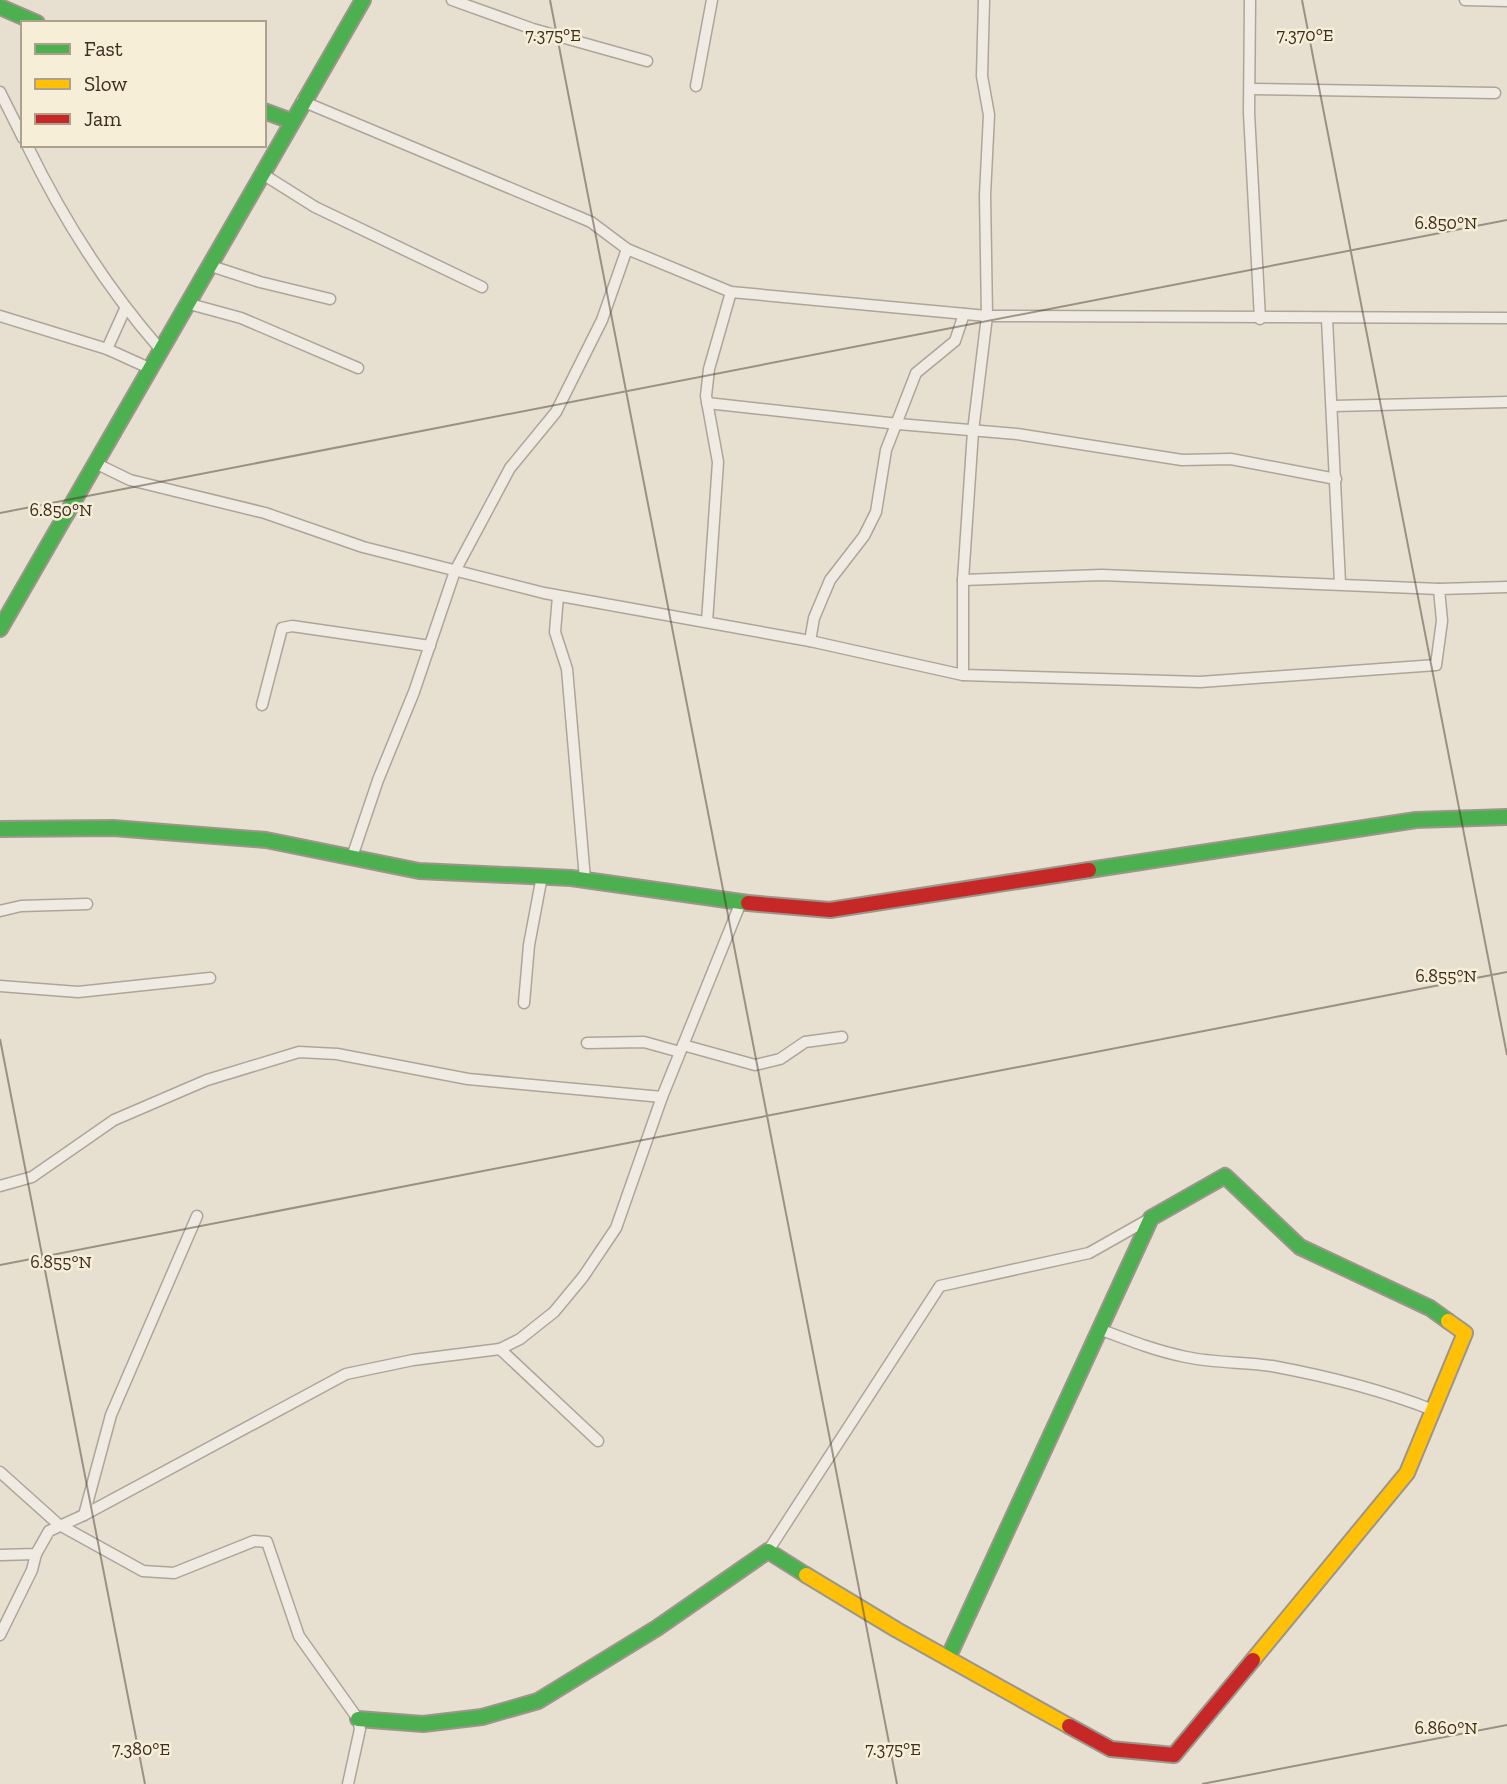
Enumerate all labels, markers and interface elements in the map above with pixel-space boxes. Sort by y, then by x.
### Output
legend [21,21,266,147]
text: 7.375°E [525,24,581,46]
text: 7.370°E [1277,24,1333,46]
text: Fast [84,36,123,61]
text: Slow [84,71,127,96]
text: Jam [84,106,121,131]
text: 6.850°N [1415,212,1477,234]
text: 6.850°N [30,499,92,521]
text: 6.855°N [1415,965,1477,987]
text: 6.855°N [30,1251,92,1273]
text: 6.860°N [1414,1717,1478,1739]
text: 7.380°E [112,1738,170,1760]
text: 7.375°E [865,1738,921,1760]

